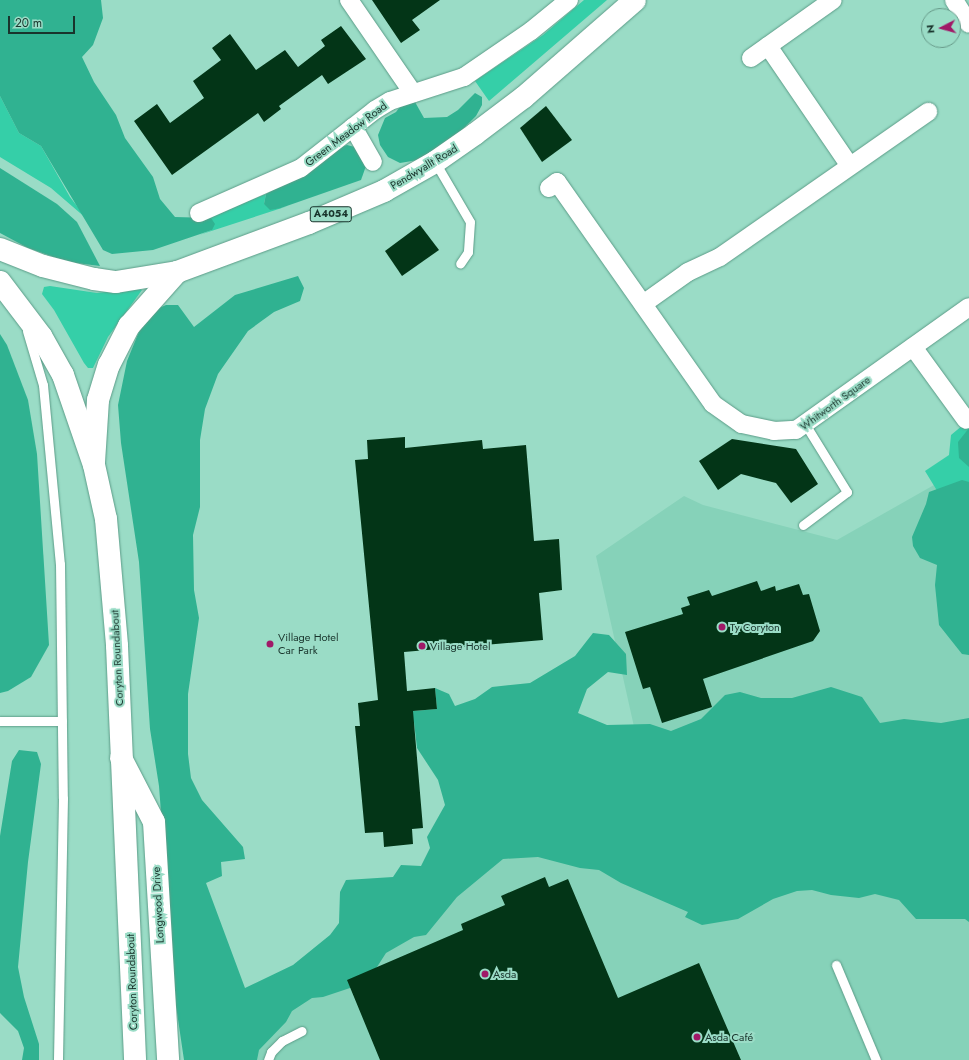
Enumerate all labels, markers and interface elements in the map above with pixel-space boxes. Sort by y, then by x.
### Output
scale bar [10,8,77,34]
north arrow [921,8,961,48]
text: 20 m [15,14,42,32]
text: N [922,24,938,34]
street label: Green Meadow Road [302,99,390,169]
street label: Pendwyallt Road [388,142,460,192]
road number: A4054 [309,206,353,222]
street label: Whitworth Square [797,373,873,433]
street label: Coryton Roundabout [108,610,126,706]
place label: Ty Coryton [730,620,780,634]
marker: Ty Coryton [717,622,727,632]
place label: Village Hotel Car Park [278,631,338,657]
marker: Village Hotel Car Park [265,639,275,649]
place label: Village Hotel [430,639,490,653]
marker: Village Hotel [417,641,427,651]
street label: Longwood Drive [149,867,167,943]
street label: Coryton Roundabout [124,934,140,1030]
place label: Asda [493,967,516,981]
marker: Asda [480,969,490,979]
place label: Asda Café [705,1030,753,1044]
marker: Asda Café [692,1032,702,1042]

